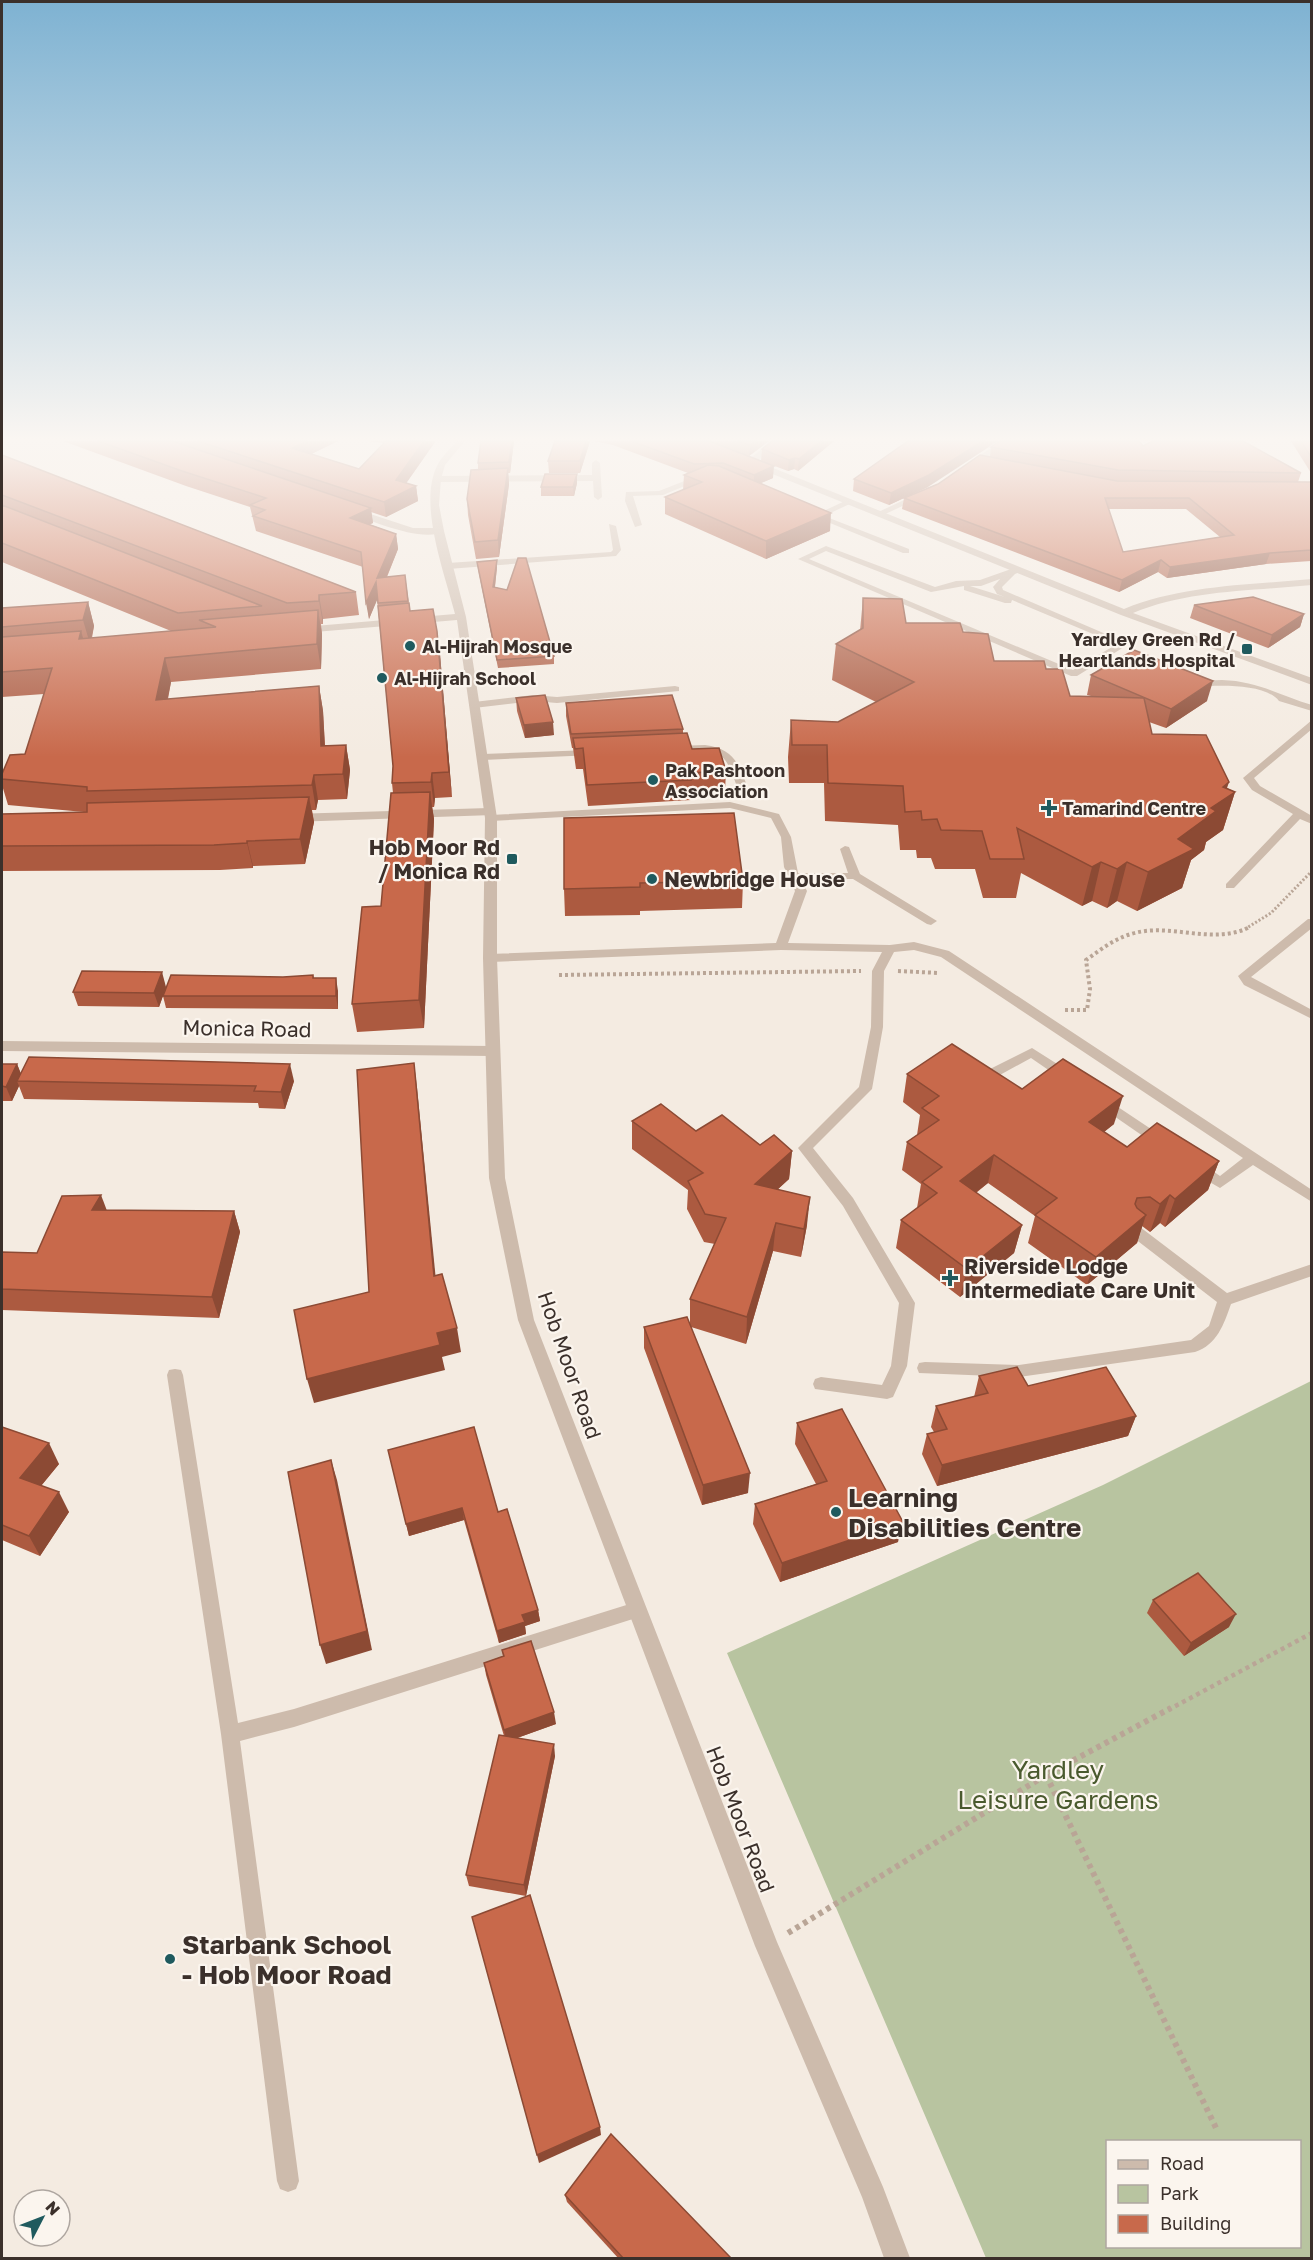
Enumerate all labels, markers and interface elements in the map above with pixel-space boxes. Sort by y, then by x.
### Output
place label: Yardley Green Rd / Heartlands Hospital [1058,628,1235,671]
place label: Al-Hijrah Mosque [422,635,573,657]
marker: Al-Hijrah Mosque [403,639,417,653]
marker: Yardley Green Rd / Heartlands Hospital [1240,642,1254,656]
place label: Al-Hijrah School [394,667,536,689]
marker: Al-Hijrah School [375,671,389,685]
place label: Pak Pashtoon Association [665,759,785,802]
marker: Pak Pashtoon Association [646,773,660,787]
place label: Tamarind Centre [1062,797,1207,819]
marker: Tamarind Centre [1040,799,1058,817]
place label: Hob Moor Rd / Monica Rd [369,834,500,884]
marker: Hob Moor Rd / Monica Rd [505,852,519,866]
place label: Newbridge House [664,866,845,892]
marker: Newbridge House [645,872,659,886]
street label: Monica Road [182,1014,312,1042]
place label: Riverside Lodge Intermediate Care Unit [964,1253,1195,1303]
marker: Riverside Lodge Intermediate Care Unit [941,1269,959,1287]
street label: Hob Moor Road [532,1288,608,1442]
place label: Learning Disabilities Centre [848,1482,1081,1543]
marker: Learning Disabilities Centre [829,1505,843,1519]
street label: Hob Moor Road [701,1742,781,1896]
park label: Yardley Leisure Gardens [957,1754,1159,1815]
place label: Starbank School - Hob Moor Road [182,1929,392,1990]
marker: Starbank School - Hob Moor Road [163,1952,177,1966]
legend [1106,2140,1301,2248]
text: Road [1160,2152,1204,2174]
text: Park [1160,2182,1199,2204]
north arrow [12,2188,72,2248]
text: N [42,2197,65,2219]
text: Building [1160,2212,1231,2234]

